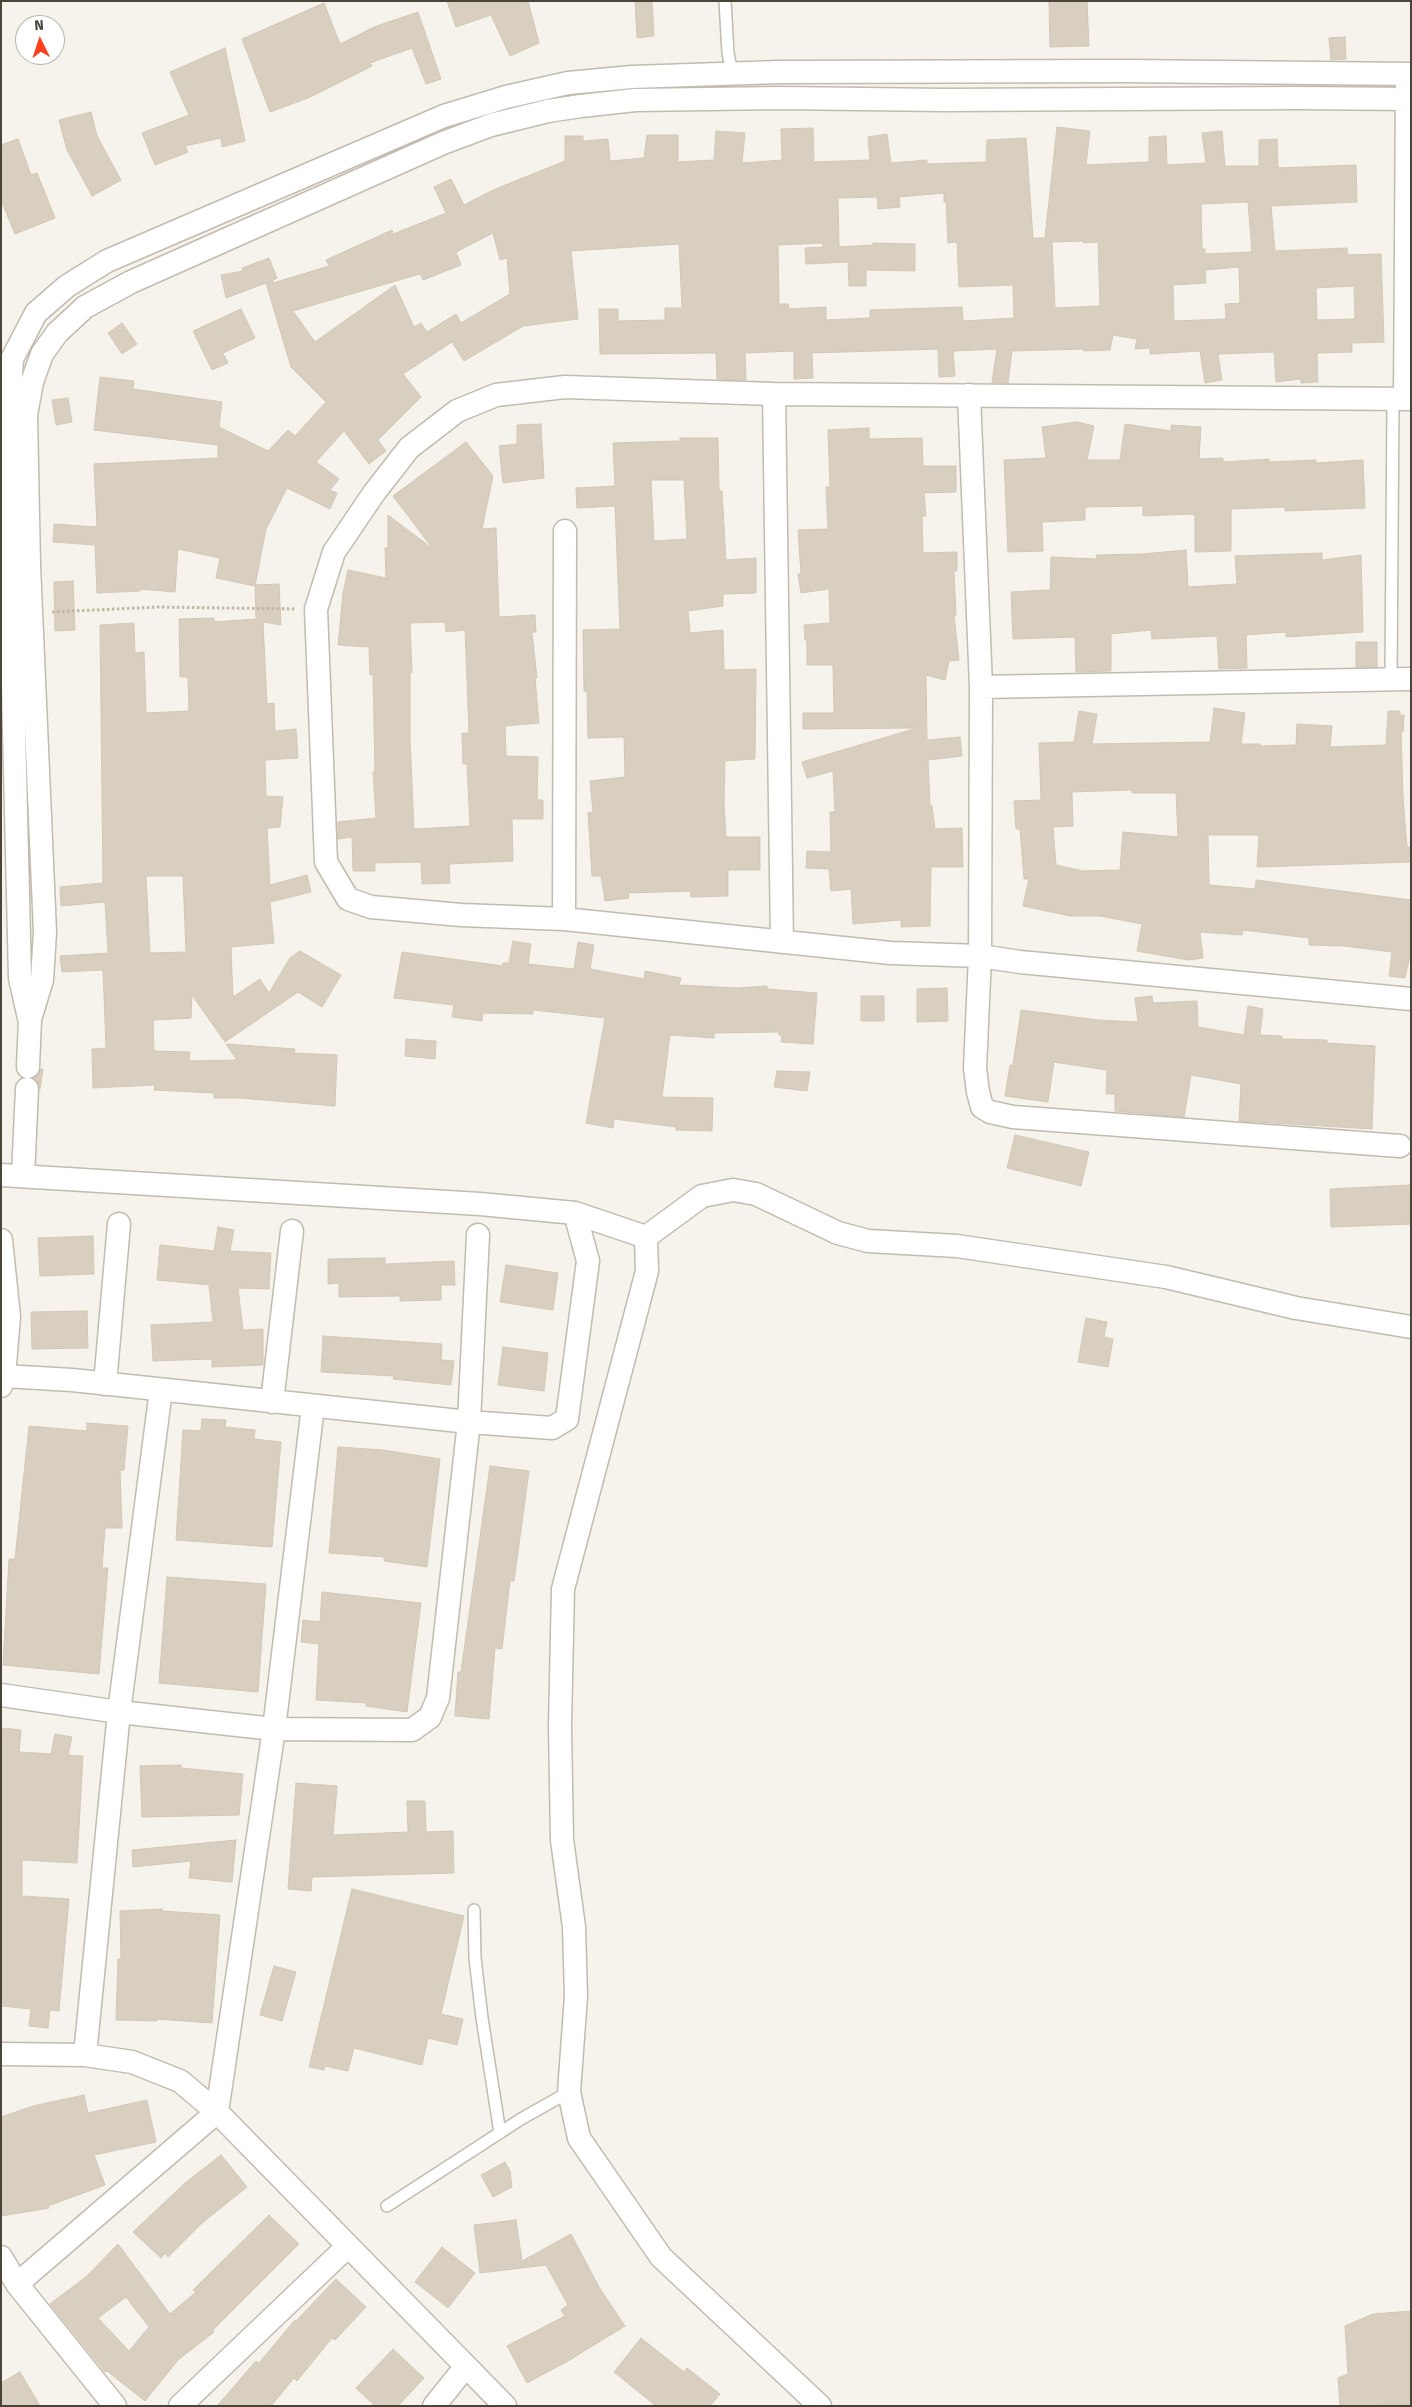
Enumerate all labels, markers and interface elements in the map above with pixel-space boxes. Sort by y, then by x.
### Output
north arrow [15,15,65,65]
text: N [34,17,44,34]

